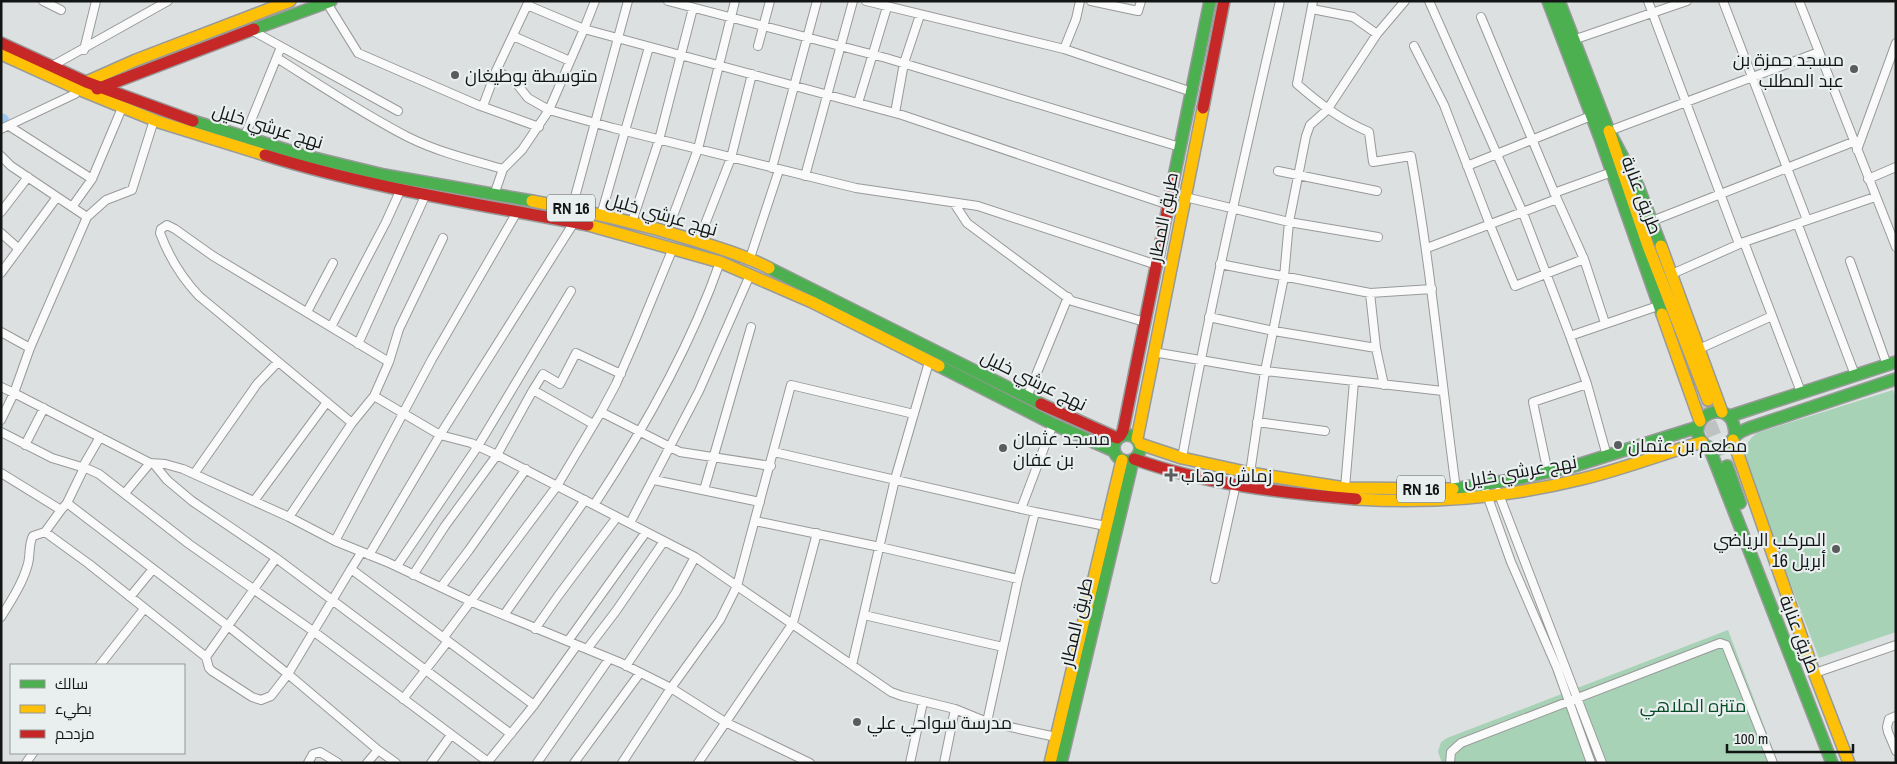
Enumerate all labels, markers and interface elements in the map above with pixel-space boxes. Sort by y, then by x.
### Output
place label: مسجد حمزة بن عبد المطلب [1733,47,1844,93]
place label: متوسطة بوطيغان [465,63,598,88]
marker: مسجد حمزة بن عبد المطلب [1848,63,1860,75]
marker: متوسطة بوطيغان [449,69,461,81]
street label: نهج عرشي خليل [209,97,327,156]
street label: طريق عنابة [1616,152,1668,238]
street label: طريق المطار [1142,170,1184,265]
street label: نهج عرشي خليل [603,186,721,243]
road number: RN 16 [547,194,595,222]
street label: نهج عرشي خليل [977,344,1091,417]
place label: مسجد عثمان بن عفان [1013,426,1110,472]
place label: مطعم بن عثمان [1628,433,1747,458]
marker: مطعم بن عثمان [1612,439,1624,451]
marker: مسجد عثمان بن عفان [997,442,1009,454]
street label: نهج عرشي خليل [1461,449,1579,494]
place label: زماش وهاب [1181,463,1272,488]
marker: زماش وهاب [1165,469,1177,481]
road number: RN 16 [1397,476,1445,502]
place label: المركب الرياضي 16 أبريل [1713,527,1826,573]
marker: المركب الرياضي 16 أبريل [1830,543,1842,555]
street label: طريق المطار [1053,575,1098,670]
street label: طريق عنابة [1774,591,1826,677]
legend [10,664,185,754]
text: سالك [55,673,88,694]
park label: متنزه الملاهي [1640,693,1746,720]
text: بطيء [55,698,92,721]
place label: مدرسة سواحي علي [867,710,1012,737]
marker: مدرسة سواحي علي [851,716,863,728]
scale bar [1727,722,1853,754]
text: مزدحم [55,723,95,744]
text: 100 m [1734,728,1768,749]

